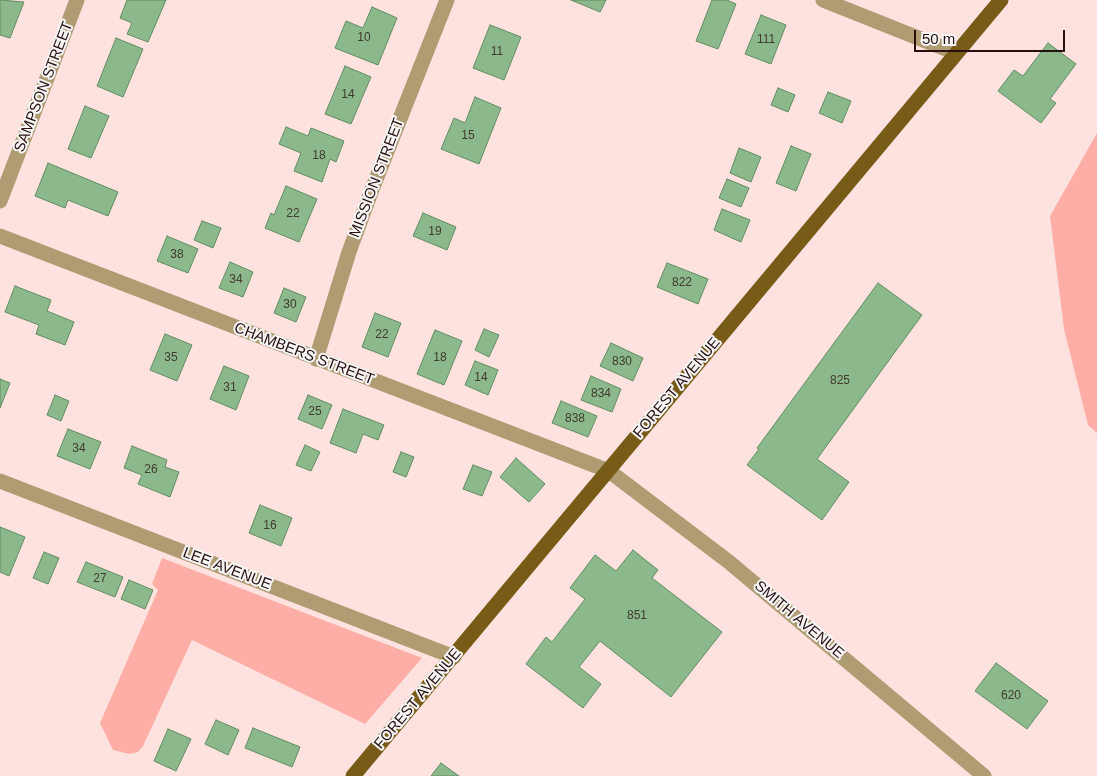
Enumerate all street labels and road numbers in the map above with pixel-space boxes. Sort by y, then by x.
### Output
street label: SAMPSON STREET [11,19,77,155]
street label: MISSION STREET [346,116,408,240]
street label: CHAMBERS STREET [232,319,376,389]
street label: FOREST AVENUE [630,334,724,442]
street label: LEE AVENUE [180,544,274,594]
street label: SMITH AVENUE [751,577,847,663]
street label: FOREST AVENUE [371,645,465,753]

